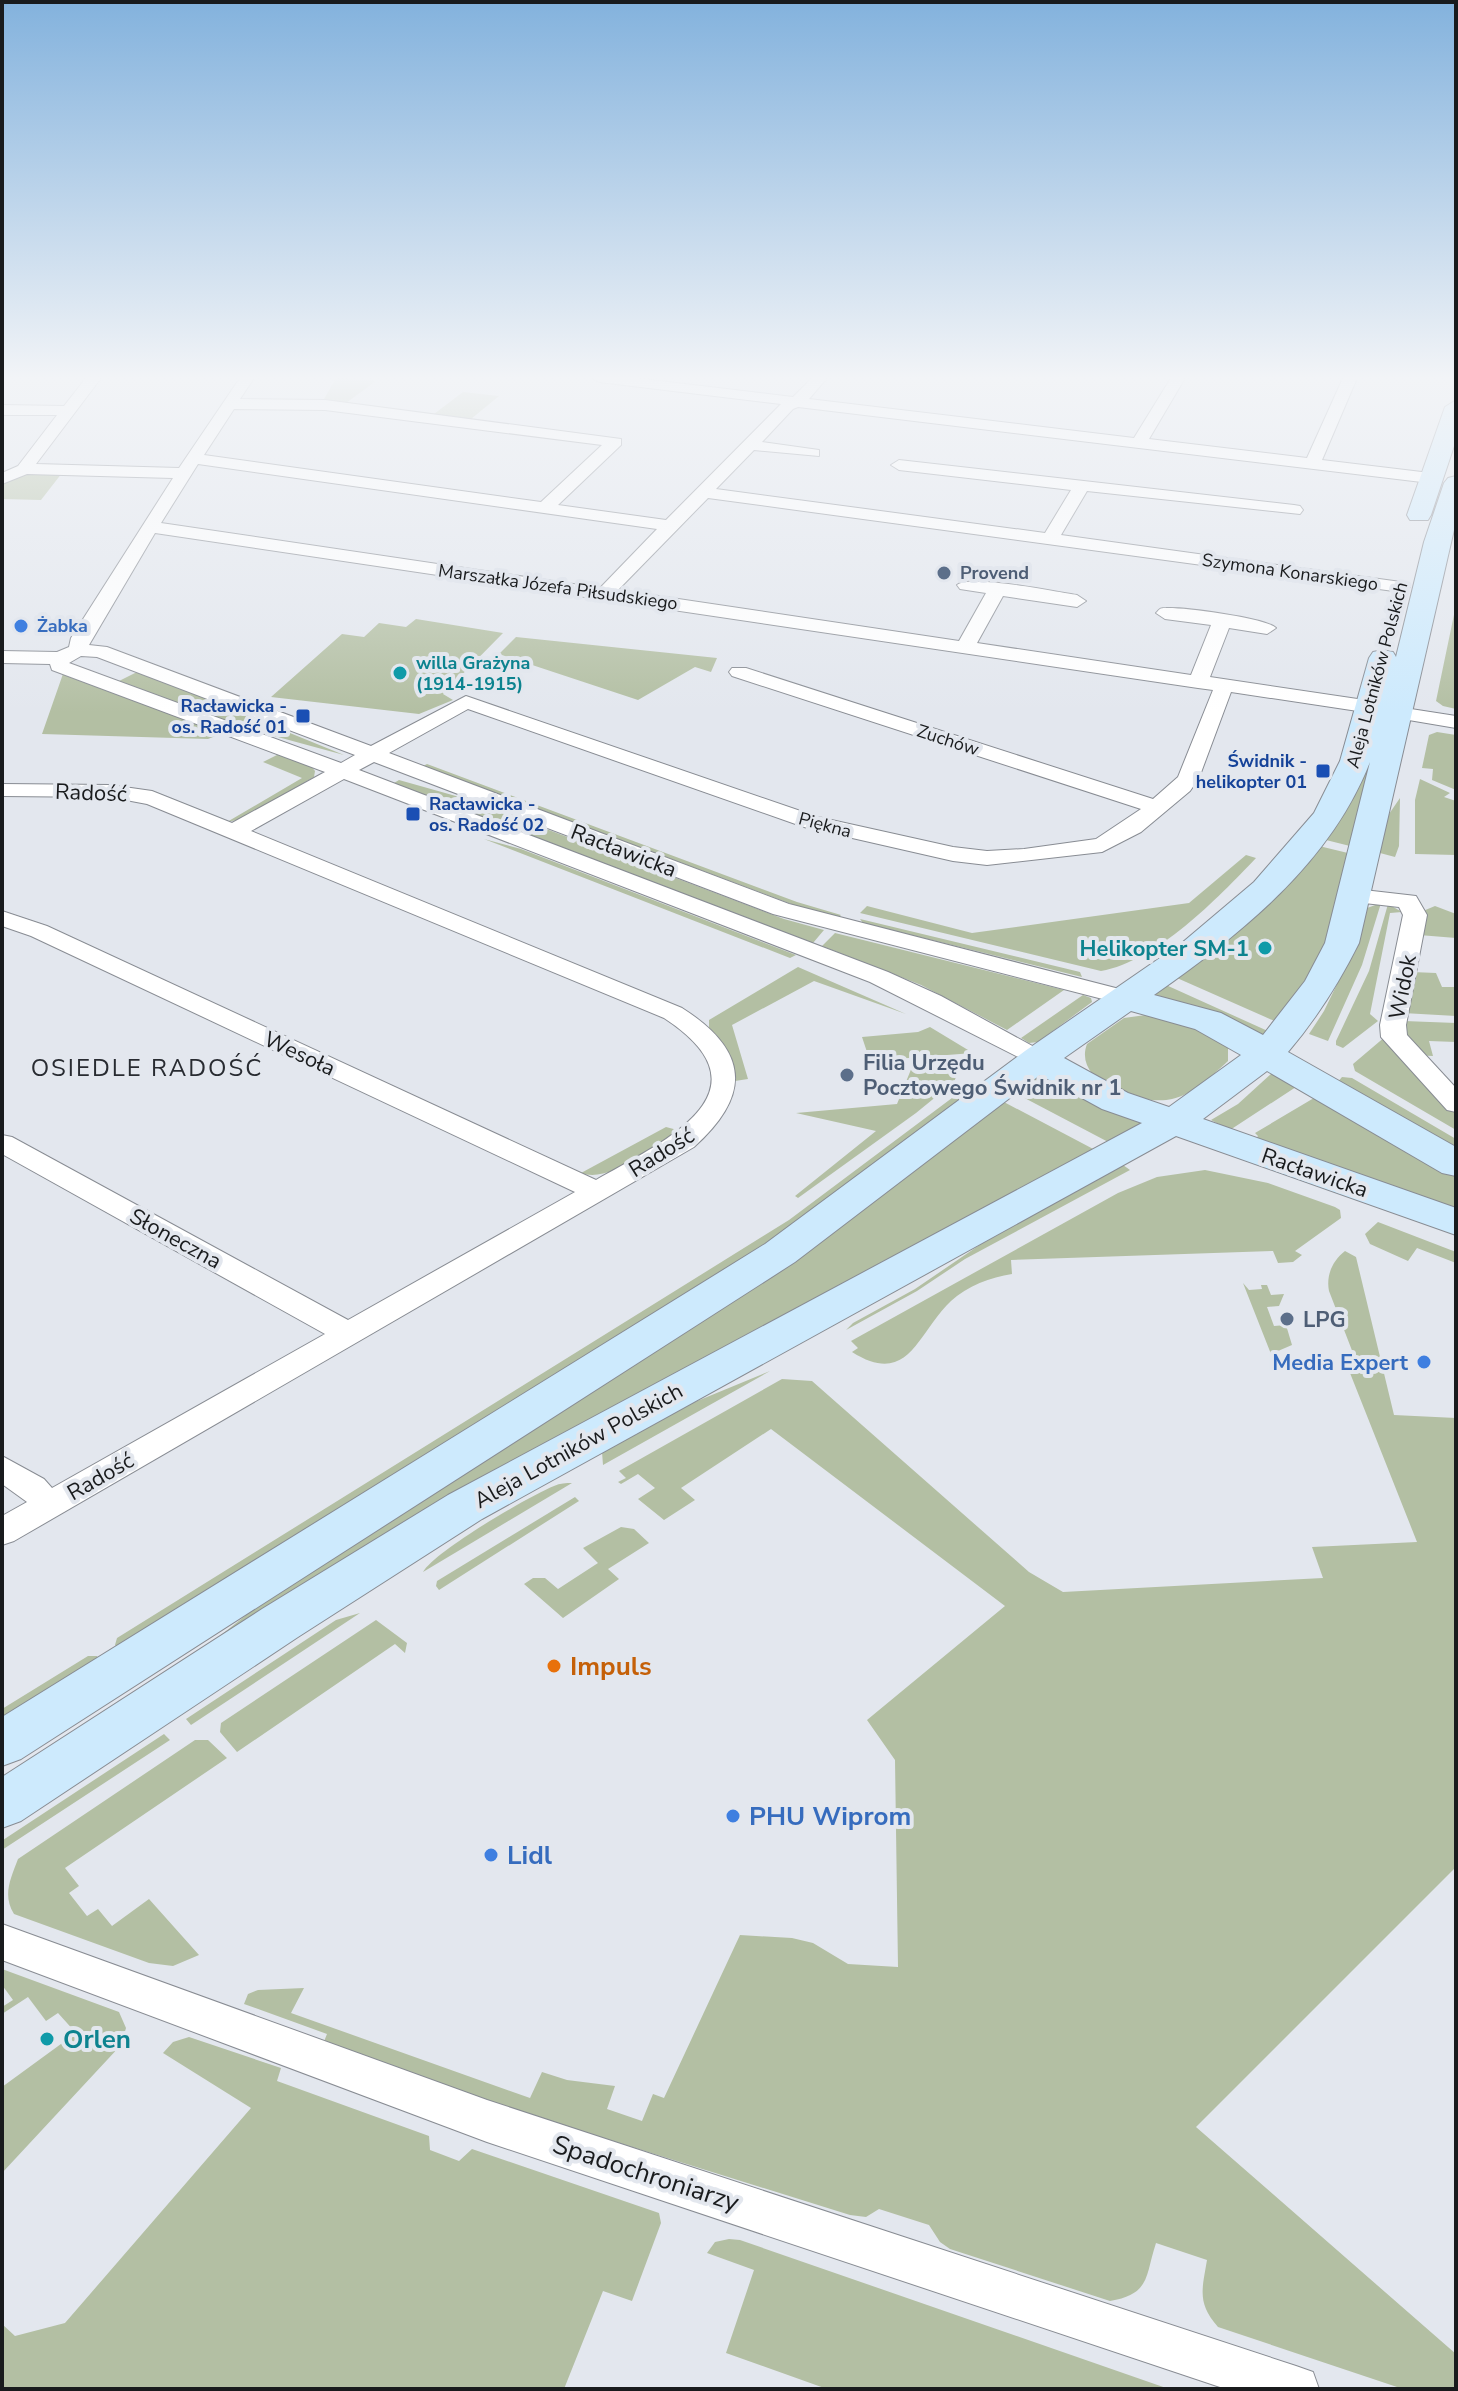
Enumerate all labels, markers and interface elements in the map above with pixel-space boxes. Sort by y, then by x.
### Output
street label: Szymona Konarskiego [1200,548,1380,596]
street label: Marszałka Józefa Piłsudskiego [437,558,679,616]
place label: Provend [960,561,1029,585]
marker: Provend [935,564,953,582]
street label: Aleja Lotników Polskich [1341,579,1413,771]
place label: Żabka [37,614,88,638]
marker: Żabka [12,617,30,635]
place label: willa Grażyna (1914-1915) [416,651,530,696]
marker: willa Grażyna (1914-1915) [391,664,409,682]
place label: Racławicka - os. Radość 01 [172,694,287,739]
marker: Racławicka - os. Radość 01 [294,707,312,725]
street label: Zuchów [914,719,982,761]
place label: Świdnik - helikopter 01 [1196,749,1307,794]
marker: Świdnik - helikopter 01 [1314,762,1332,780]
street label: Radość [54,777,128,809]
place label: Racławicka - os. Radość 02 [429,792,544,837]
marker: Racławicka - os. Radość 02 [404,805,422,823]
street label: Piękna [796,806,854,844]
street label: Racławicka [566,817,681,885]
place label: Helikopter SM-1 [1080,934,1249,964]
marker: Helikopter SM-1 [1256,939,1274,957]
street label: Widok [1382,951,1424,1022]
street label: Wesoła [259,1024,340,1083]
place label: Filia Urzędu Pocztowego Świdnik nr 1 [863,1048,1122,1103]
district label: OSIEDLE RADOŚĆ [31,1052,263,1084]
marker: Filia Urzędu Pocztowego Świdnik nr 1 [838,1066,856,1084]
street label: Radość [623,1121,700,1185]
street label: Racławicka [1257,1141,1372,1205]
street label: Słoneczna [124,1201,227,1276]
place label: LPG [1303,1305,1346,1335]
marker: LPG [1278,1310,1296,1328]
place label: Media Expert [1272,1348,1409,1378]
marker: Media Expert [1415,1353,1433,1371]
street label: Aleja Lotników Polskich [469,1376,688,1516]
street label: Radość [62,1446,139,1508]
place label: Impuls [570,1649,652,1684]
marker: Impuls [545,1657,563,1675]
place label: PHU Wiprom [749,1799,911,1834]
marker: PHU Wiprom [724,1807,742,1825]
place label: Lidl [507,1838,553,1873]
marker: Lidl [482,1846,500,1864]
place label: Orlen [63,2022,131,2057]
marker: Orlen [38,2030,56,2048]
street label: Spadochroniarzy [548,2127,744,2220]

